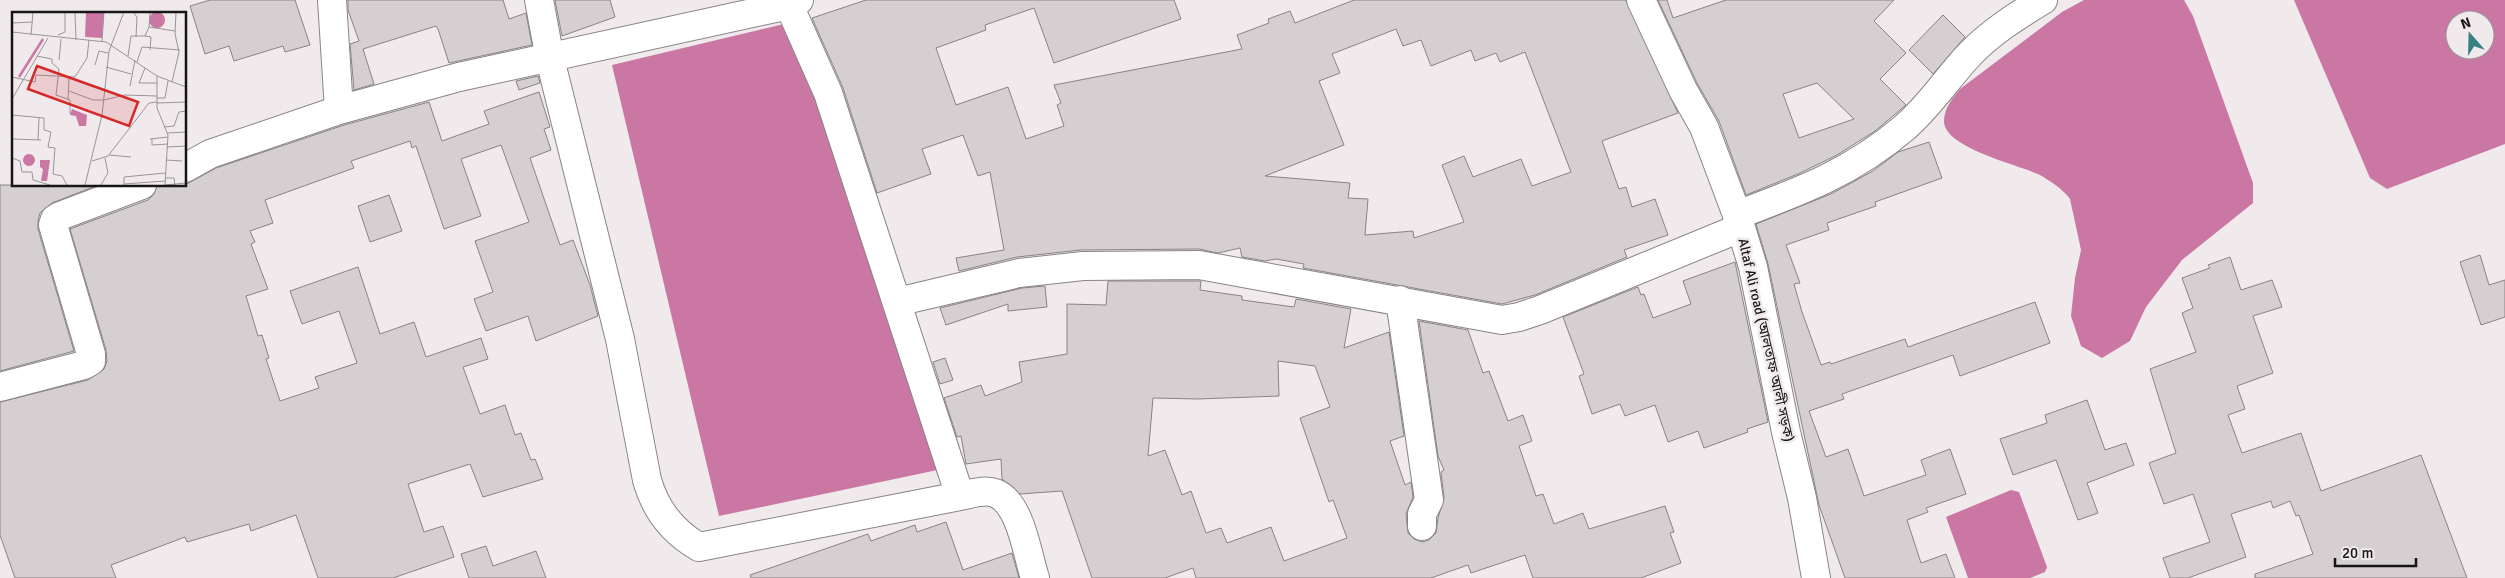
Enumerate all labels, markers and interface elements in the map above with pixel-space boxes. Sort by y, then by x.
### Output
north arrow [2445,10,2495,60]
inset map [12,12,186,186]
text: N [2458,14,2473,33]
street label: Altaf Ali road (আলতাফ আলী সড়ক) [1734,237,1798,443]
scale bar [2335,536,2416,568]
text: 20 m [2342,544,2373,562]

